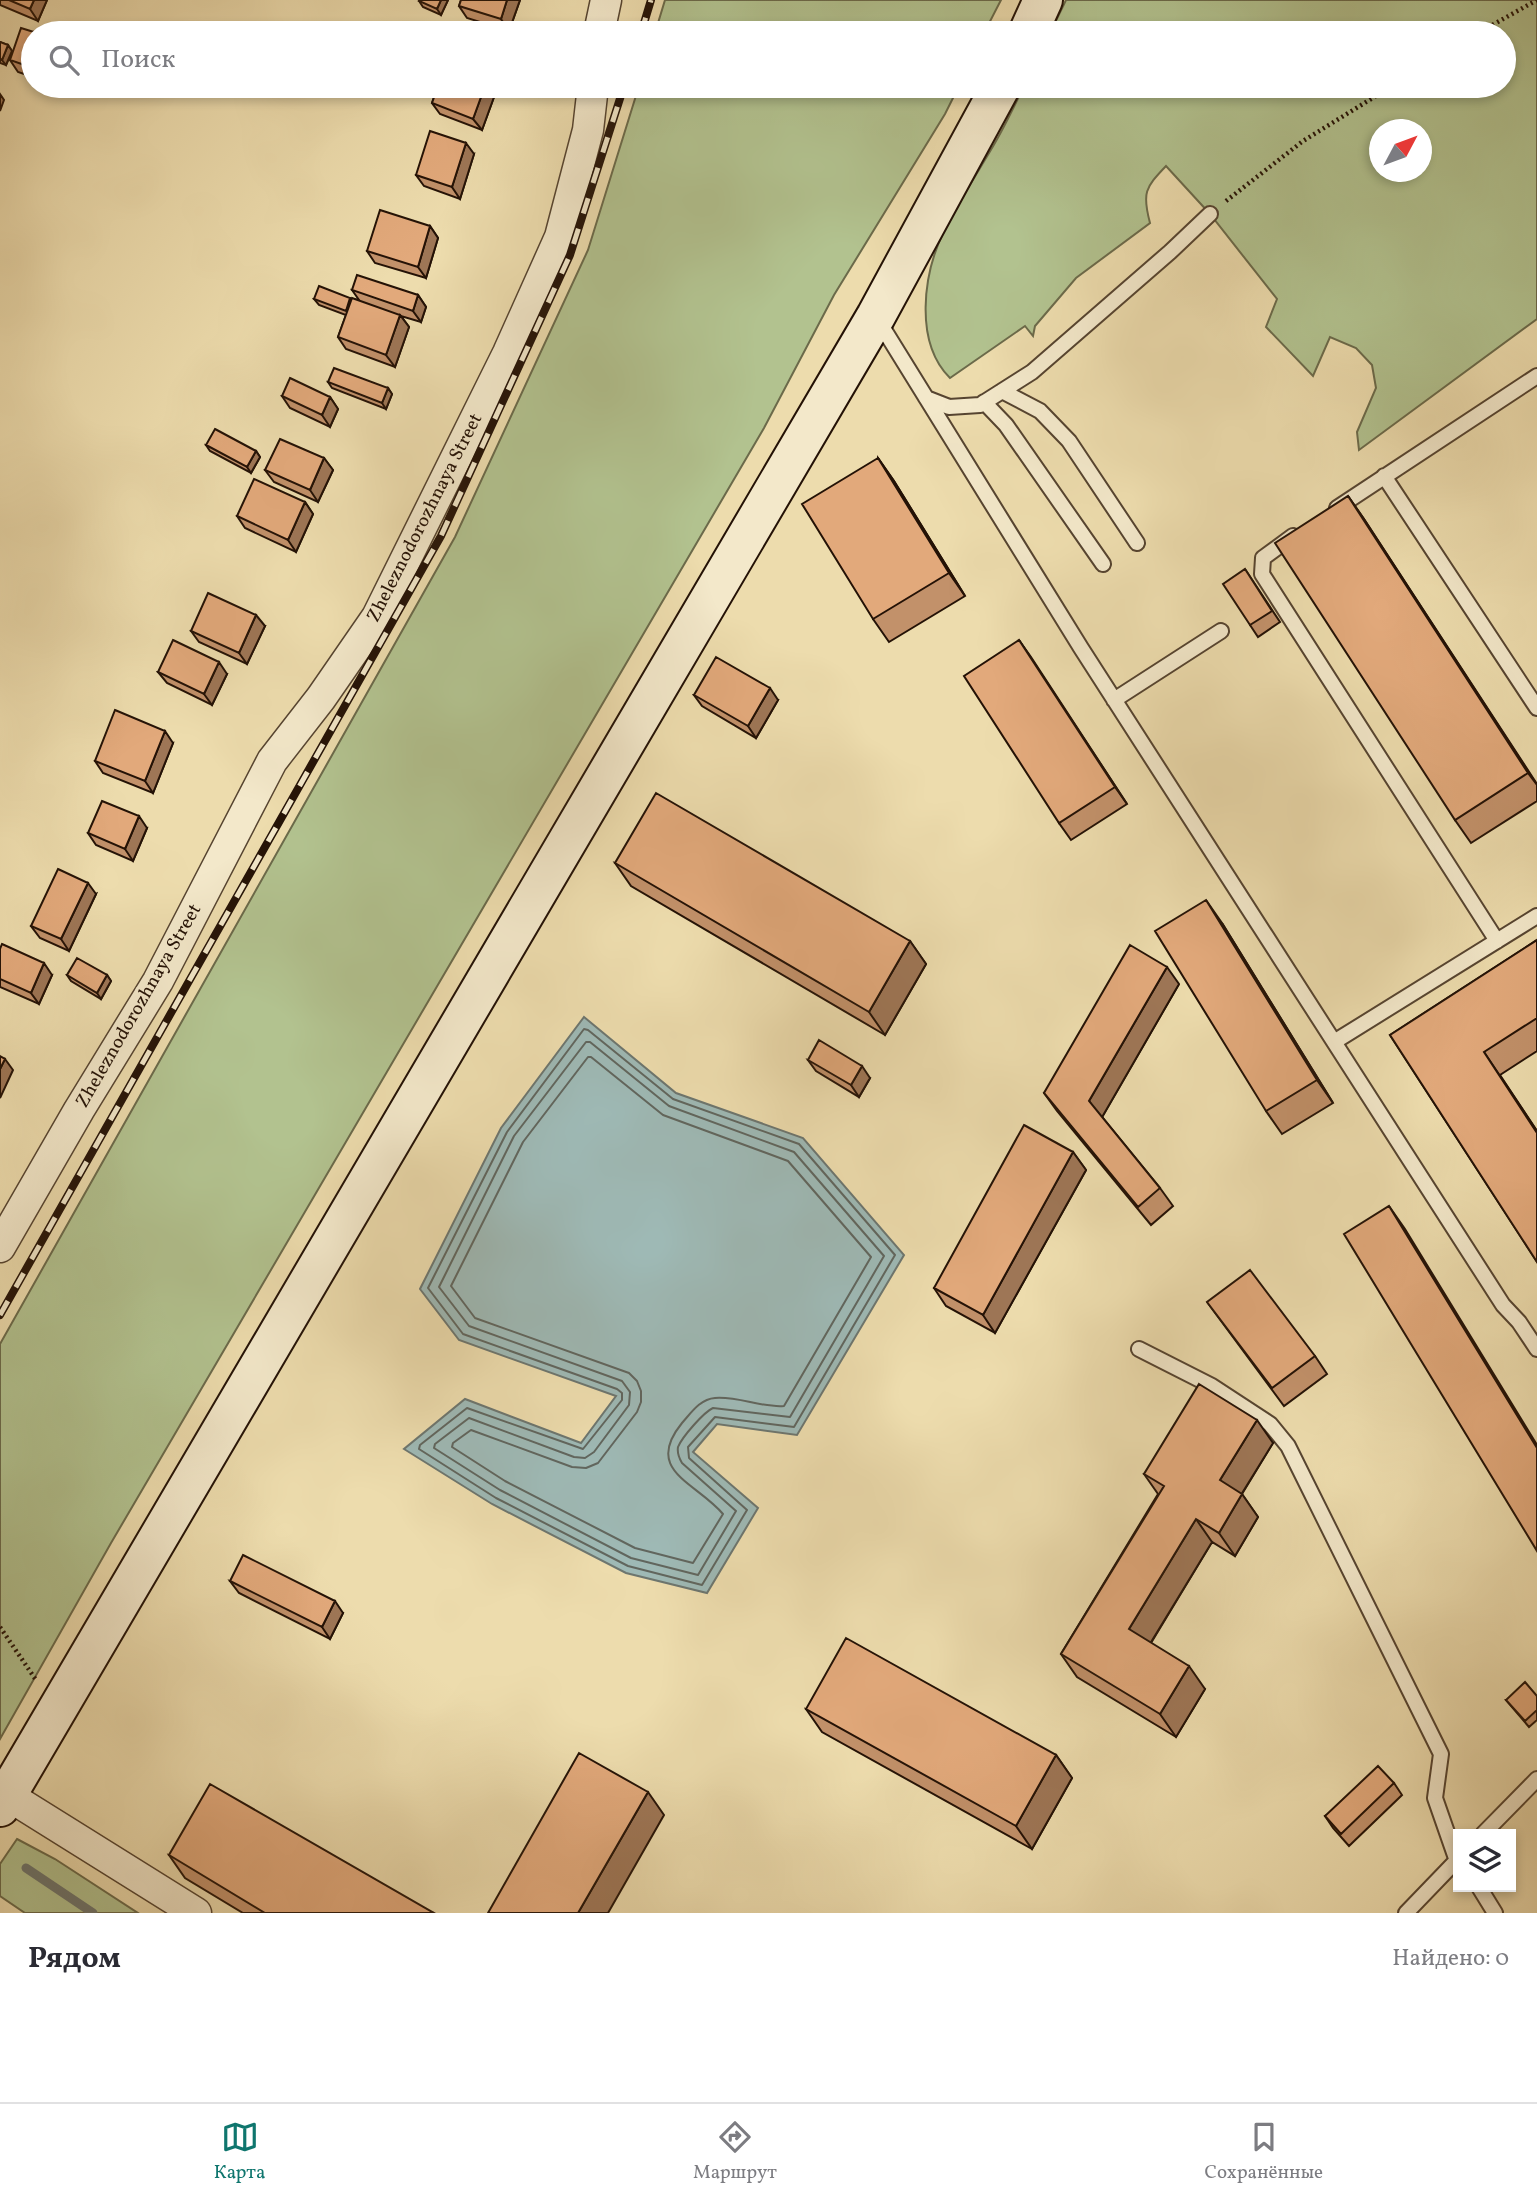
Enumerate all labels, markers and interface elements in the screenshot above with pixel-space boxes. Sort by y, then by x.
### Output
search box [21,21,1516,98]
icon: search [45,41,83,79]
text: Поиск [101,42,175,78]
north arrow [1369,119,1432,182]
street label: Zheleznodorozhnaya Street [361,409,489,627]
street label: Zheleznodorozhnaya Street [70,899,208,1113]
map controls [1453,1829,1516,1892]
button: layers [1453,1829,1516,1892]
text: Рядом [28,1938,121,1980]
text: Найдено: 0 [1392,1943,1509,1975]
tab: Карта [214,2118,265,2186]
tab: Маршрут [693,2118,777,2186]
tab: Сохранённые [1205,2118,1323,2186]

